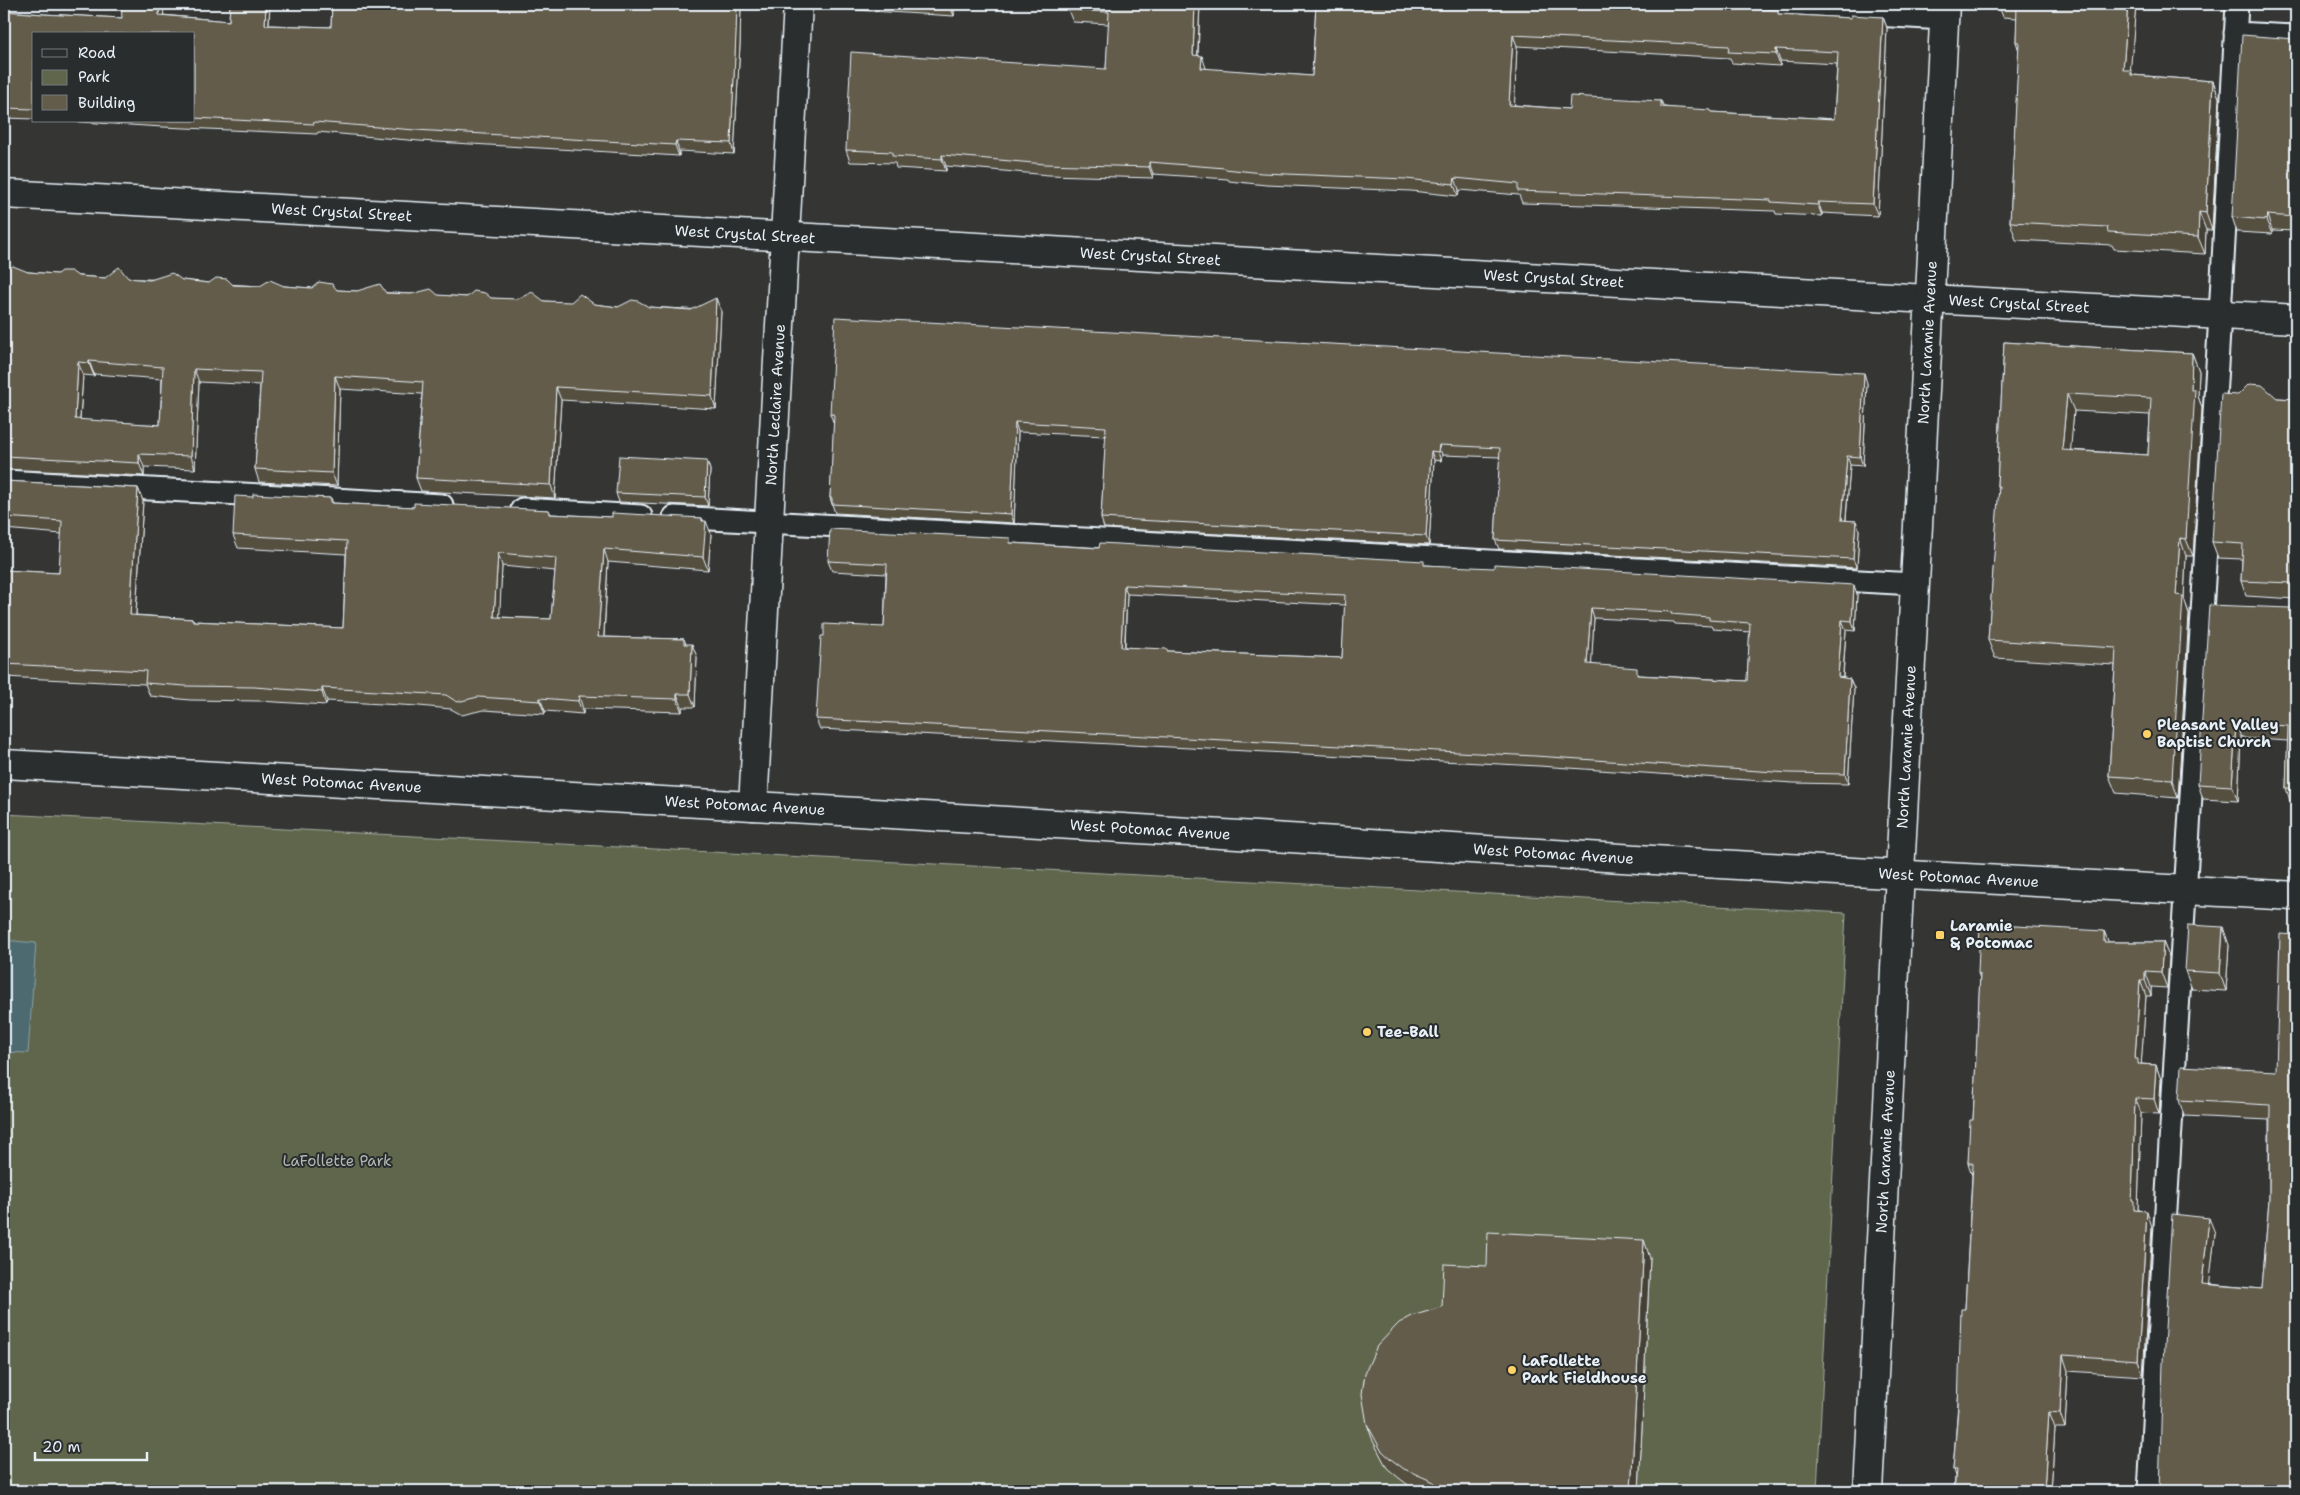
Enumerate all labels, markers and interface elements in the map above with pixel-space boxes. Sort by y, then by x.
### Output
legend [32,32,195,122]
text: Road [78,43,116,63]
text: Park [78,67,110,87]
text: Building [78,93,135,113]
street label: West Crystal Street [270,199,413,226]
street label: West Crystal Street [674,221,816,248]
street label: West Crystal Street [1079,243,1221,270]
street label: North Laramie Avenue [1913,260,1942,425]
street label: West Crystal Street [1483,265,1625,292]
street label: West Crystal Street [1948,290,2090,318]
street label: North Leclaire Avenue [761,323,790,486]
street label: North Laramie Avenue [1892,665,1921,829]
place label: Pleasant Valley Baptist Church [2157,715,2279,752]
marker: Pleasant Valley Baptist Church [2141,728,2153,740]
street label: West Potomac Avenue [260,768,422,797]
street label: West Potomac Avenue [664,791,826,820]
street label: West Potomac Avenue [1069,815,1231,844]
street label: West Potomac Avenue [1472,839,1634,869]
street label: West Potomac Avenue [1878,863,2040,892]
place label: Laramie & Potomac [1950,916,2033,953]
marker: Laramie & Potomac [1934,929,1946,941]
place label: Tee-Ball [1377,1022,1439,1042]
marker: Tee-Ball [1361,1026,1373,1038]
street label: North Laramie Avenue [1871,1069,1900,1234]
park label: LaFollette Park [282,1151,392,1171]
place label: LaFollette Park Fieldhouse [1522,1351,1647,1388]
marker: LaFollette Park Fieldhouse [1506,1364,1518,1376]
scale bar [35,1430,148,1462]
text: 20 m [42,1437,81,1457]

